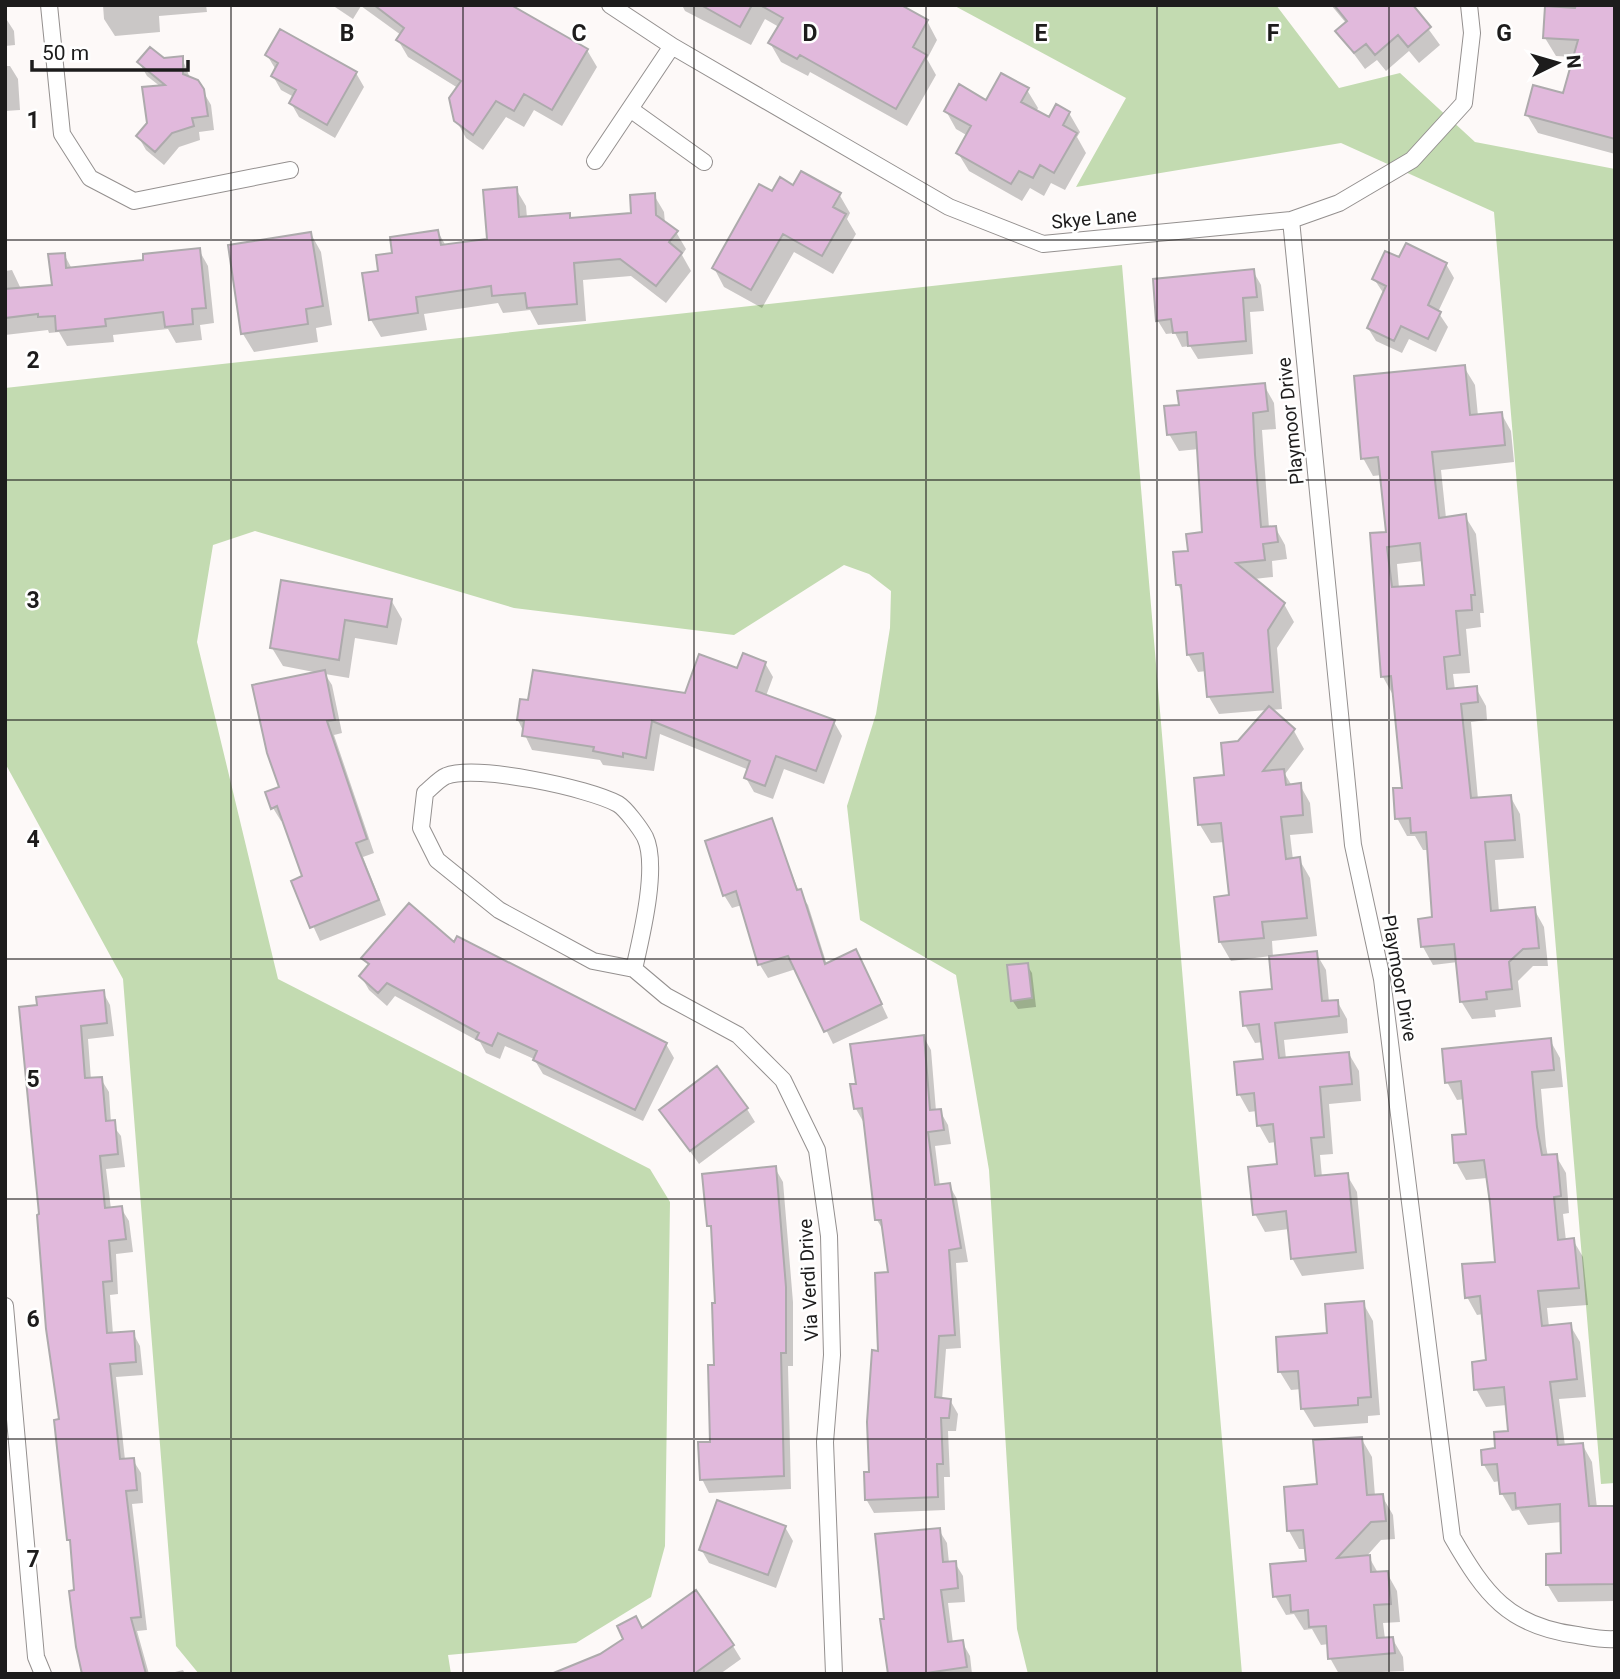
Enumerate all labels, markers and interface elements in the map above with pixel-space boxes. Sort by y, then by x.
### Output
text: B [340,20,354,47]
text: C [571,20,587,47]
text: D [803,20,817,47]
text: E [1035,20,1048,47]
text: F [1267,20,1280,47]
text: G [1496,20,1512,47]
scale bar [32,28,187,72]
north arrow [1522,28,1592,98]
text: 50 m [42,41,89,65]
text: N [1561,54,1585,69]
text: 1 [26,107,40,134]
street label: Skye Lane [1050,203,1138,234]
text: 2 [26,347,40,374]
street label: Playmoor Drive [1272,356,1309,486]
text: 3 [26,587,40,614]
text: 4 [26,826,40,853]
street label: Playmoor Drive [1377,913,1422,1043]
text: 5 [26,1066,40,1093]
street label: Via Verdi Drive [794,1218,823,1342]
text: 6 [26,1306,40,1333]
text: 7 [26,1546,40,1573]

